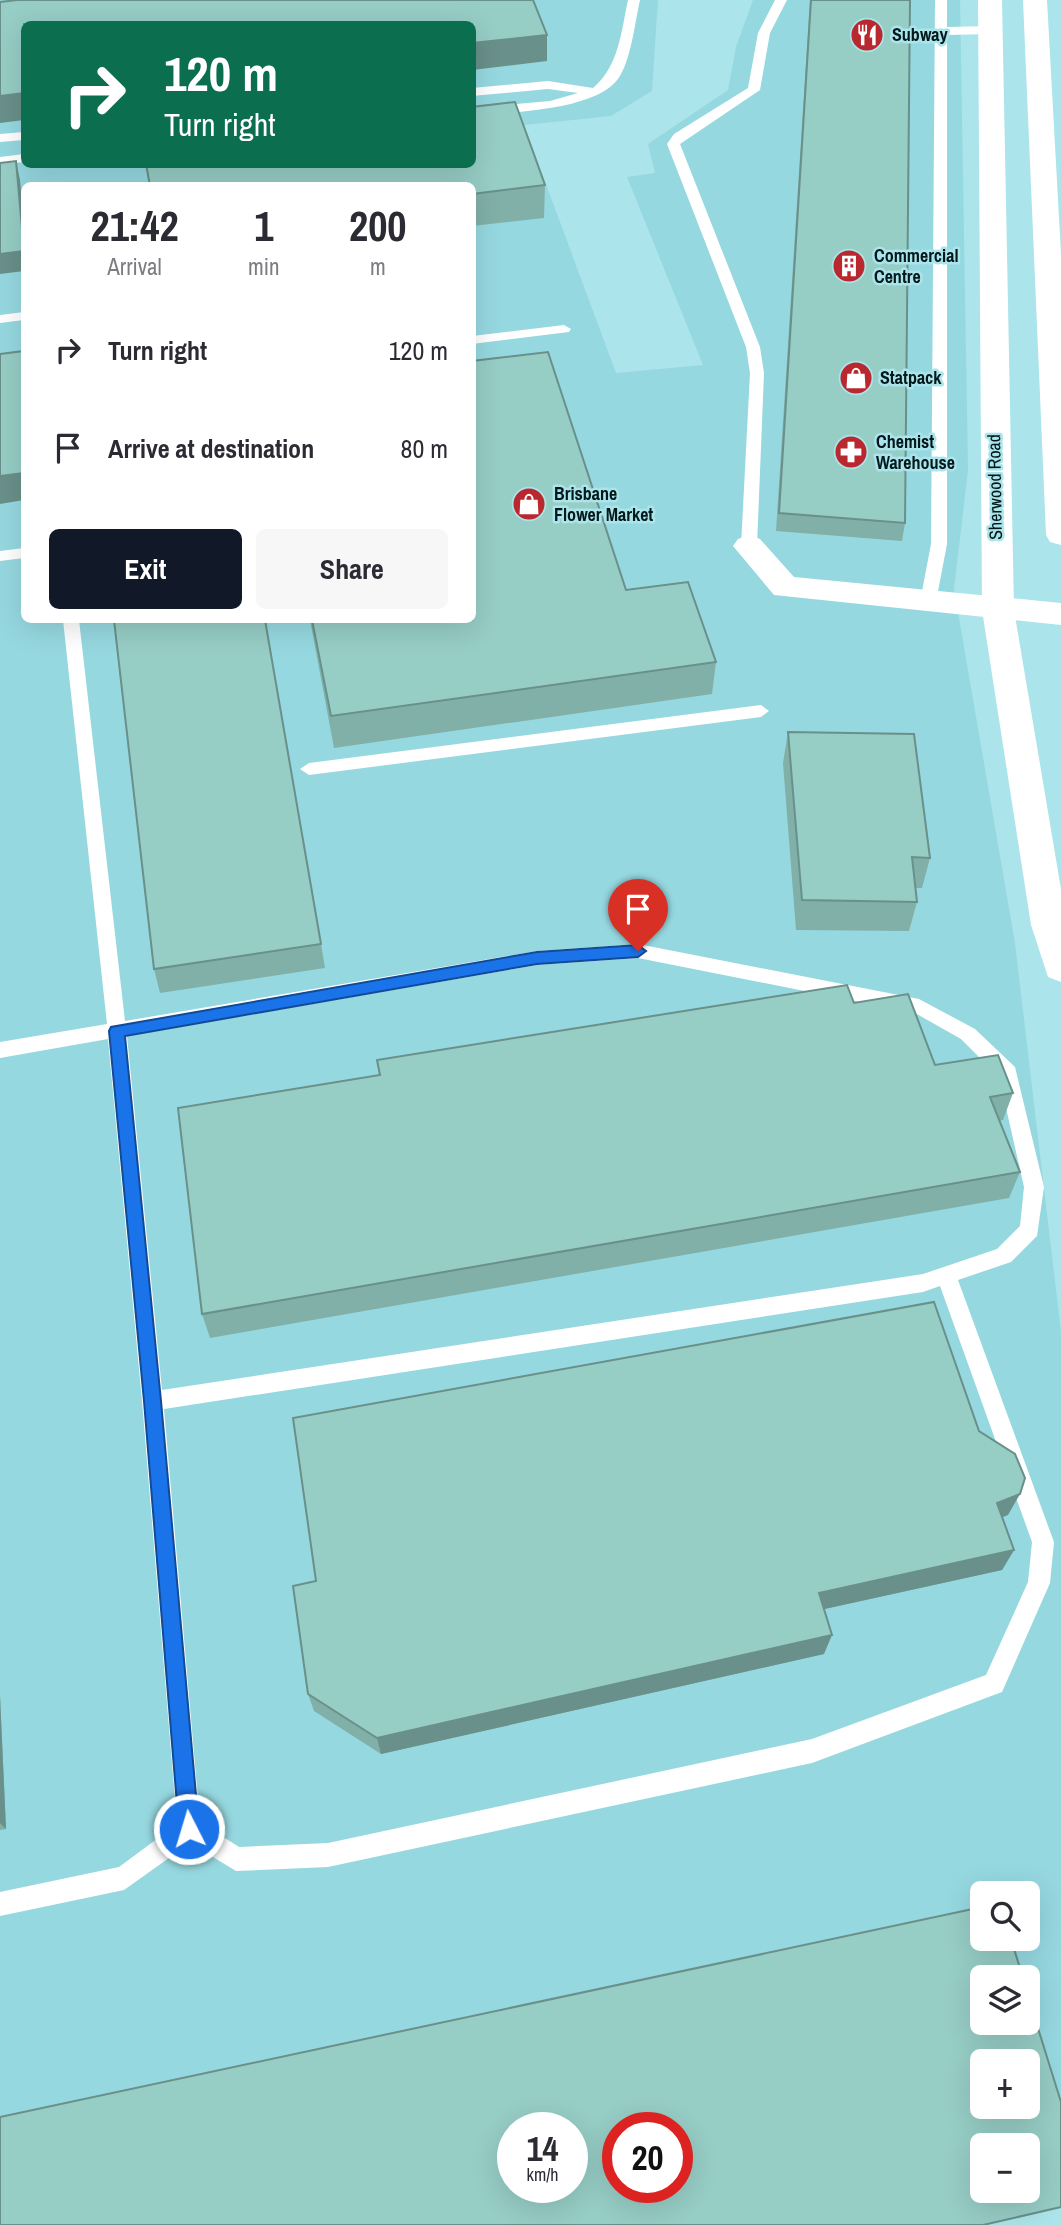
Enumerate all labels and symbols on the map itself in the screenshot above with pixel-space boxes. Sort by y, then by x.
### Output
restaurant icon: Subway [848,16,886,54]
place label: Subway [892,22,949,47]
place label: Commercial Centre [874,243,959,289]
building icon: Commercial Centre [830,247,868,285]
shop icon: Statpack [837,359,875,397]
place label: Statpack [880,365,942,390]
place label: Chemist Warehouse [876,429,955,475]
pharmacy icon: Chemist Warehouse [832,433,870,471]
street label: Sherwood Road [981,434,1008,540]
place label: Brisbane Flower Market [554,481,653,527]
shop icon: Brisbane Flower Market [510,485,548,523]
pin [608,879,668,951]
position arrow [152,1792,226,1866]
speed limit sign: 20 [602,2112,693,2203]

